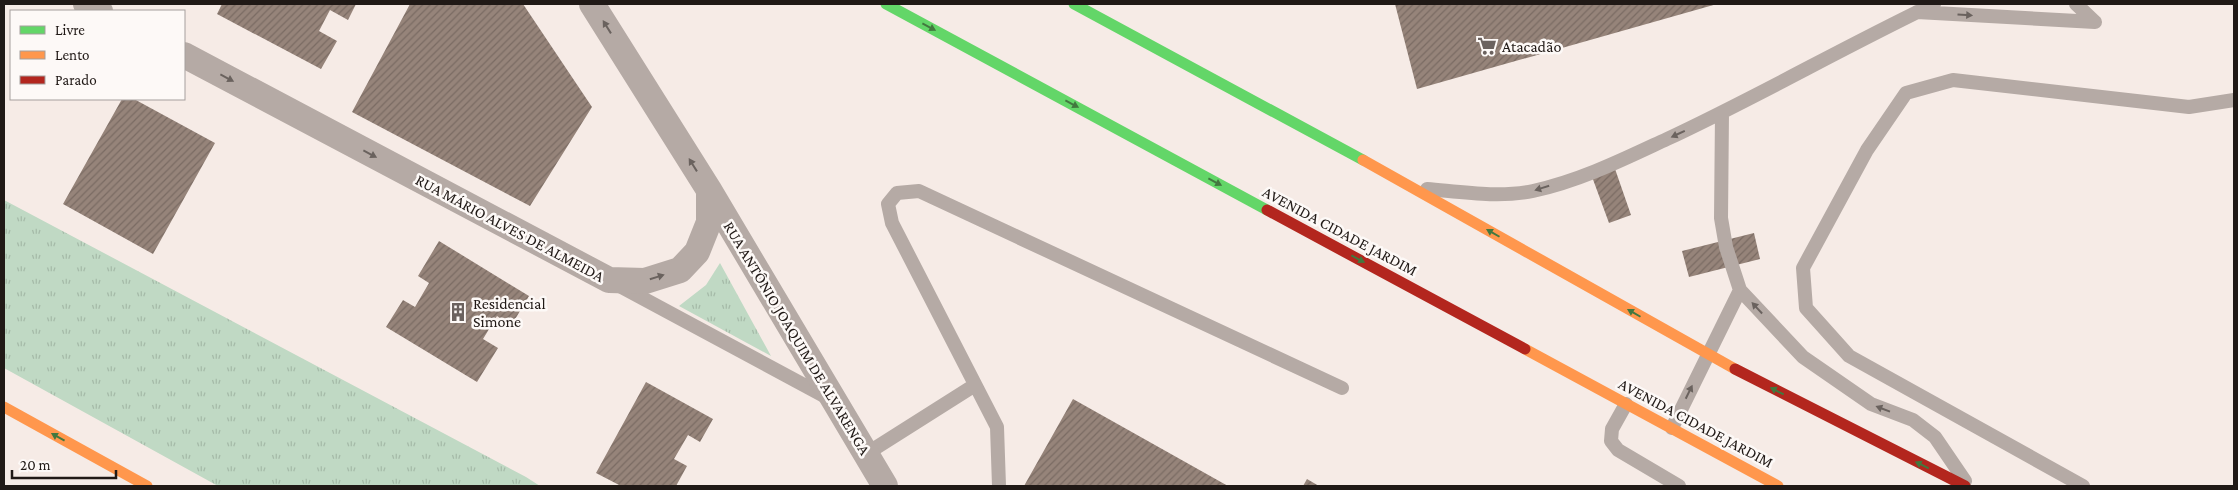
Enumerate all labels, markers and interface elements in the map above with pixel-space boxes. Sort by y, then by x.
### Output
legend [10,10,185,100]
one-way arrow [1957,11,1973,19]
one-way arrow [602,21,612,34]
text: Livre [55,22,85,38]
one-way arrow [922,23,936,31]
supermarket icon: Atacadão [1476,35,1498,57]
place label: Atacadão [1502,38,1561,55]
text: Lento [55,47,89,63]
text: Parado [55,72,97,88]
one-way arrow [220,74,234,82]
one-way arrow [1065,100,1079,108]
one-way arrow [1671,130,1685,138]
one-way arrow [363,150,378,158]
one-way arrow [689,158,698,172]
street label: RUA MÁRIO ALVES DE ALMEIDA [413,171,608,286]
one-way arrow [1208,177,1222,186]
street label: AVENIDA CIDADE JARDIM [1259,183,1420,280]
one-way arrow [1535,185,1550,193]
street label: RUA ANTÔNIO JOAQUIM DE ALVARENGA [720,218,874,459]
one-way arrow [1486,228,1500,237]
one-way arrow [1351,255,1365,263]
one-way arrow [650,272,665,280]
place label: Residencial Simone [473,295,546,330]
building icon: Residencial Simone [447,301,469,323]
one-way arrow [1751,303,1763,315]
one-way arrow [1627,309,1641,318]
street label: AVENIDA CIDADE JARDIM [1615,375,1776,472]
one-way arrow [1686,385,1694,399]
one-way arrow [1769,387,1784,395]
one-way arrow [1875,405,1890,413]
one-way arrow [51,433,66,441]
scale bar [12,448,116,480]
text: 20 m [20,457,51,473]
one-way arrow [1914,460,1929,469]

